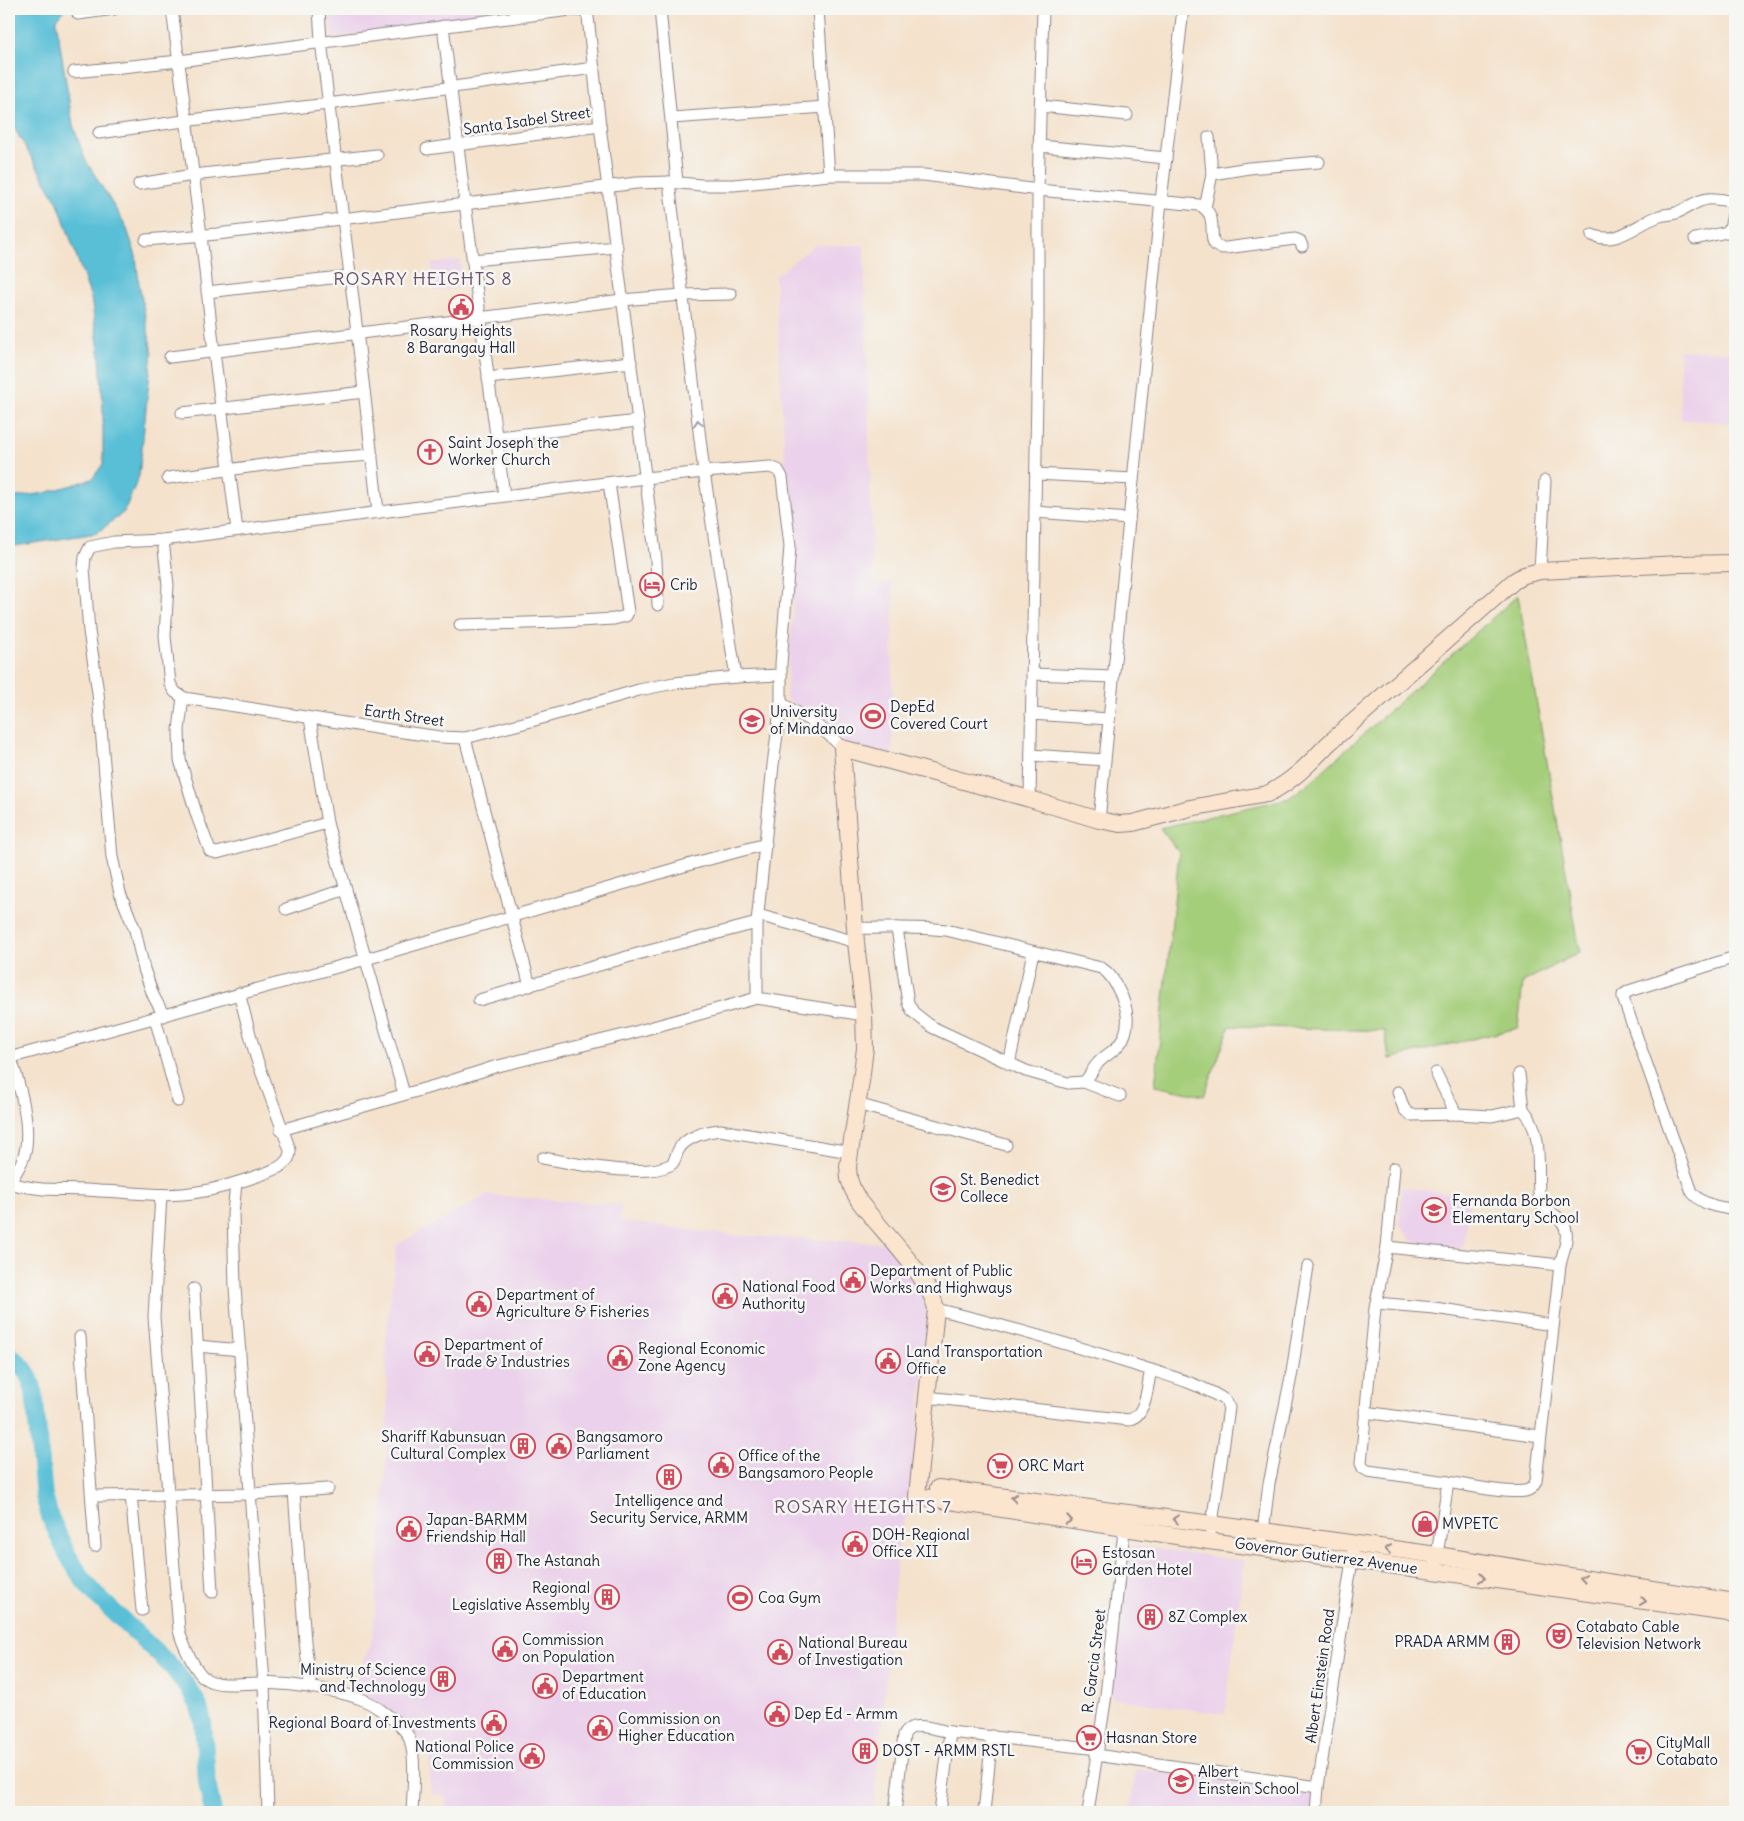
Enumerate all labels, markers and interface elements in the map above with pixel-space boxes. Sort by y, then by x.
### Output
street label: Santa Isabel Street [462,102,592,139]
district label: ROSARY HEIGHTS 8 [333,267,513,290]
public building icon: Rosary Heights 8 Barangay Hall [448,294,474,320]
place label: Rosary Heights 8 Barangay Hall [407,321,515,357]
one-way arrow [693,419,704,427]
place label: Saint Joseph the Worker Church [448,433,559,469]
church icon: Saint Joseph the Worker Church [417,439,443,465]
hotel icon: Crib [639,572,665,598]
place label: Crib [670,575,698,594]
place label: DepEd Covered Court [890,697,988,733]
street label: Earth Street [363,700,445,731]
place label: University of Mindanao [770,702,854,738]
sports icon: DepEd Covered Court [860,703,886,729]
school or university icon: University of Mindanao [739,708,765,734]
place label: St. Benedict Collece [960,1170,1039,1206]
school or university icon: St. Benedict Collece [930,1176,956,1202]
place label: Fernanda Borbon Elementary School [1452,1191,1579,1227]
school or university icon: Fernanda Borbon Elementary School [1421,1197,1447,1223]
place label: Department of Public Works and Highways [870,1261,1013,1297]
public building icon: Department of Public Works and Highways [840,1267,866,1293]
place label: National Food Authority [742,1277,836,1313]
public building icon: National Food Authority [712,1283,738,1309]
place label: Department of Agriculture & Fisheries [496,1285,649,1321]
public building icon: Department of Agriculture & Fisheries [466,1291,492,1317]
place label: Department of Trade & Industries [444,1335,570,1371]
place label: Regional Economic Zone Agency [638,1339,766,1375]
public building icon: Department of Trade & Industries [414,1341,440,1367]
place label: Land Transportation Office [906,1342,1043,1378]
public building icon: Regional Economic Zone Agency [607,1345,633,1371]
public building icon: Land Transportation Office [875,1348,901,1374]
place label: Shariff Kabunsuan Cultural Complex [381,1427,507,1463]
place label: Bangsamoro Parliament [576,1427,663,1463]
building icon: Shariff Kabunsuan Cultural Complex [510,1433,536,1459]
public building icon: Bangsamoro Parliament [546,1433,572,1459]
place label: Office of the Bangsamoro People [738,1446,873,1482]
public building icon: Office of the Bangsamoro People [708,1452,734,1478]
supermarket icon: ORC Mart [987,1453,1013,1479]
place label: ORC Mart [1018,1456,1084,1475]
building icon: Intelligence and Security Service, ARMM [656,1464,682,1490]
place label: Intelligence and Security Service, ARMM [590,1491,748,1527]
one-way arrow [1010,1493,1018,1504]
district label: ROSARY HEIGHTS 7 [774,1495,952,1518]
place label: Japan-BARMM Friendship Hall [426,1510,528,1546]
shop icon: MVPETC [1412,1511,1438,1537]
one-way arrow [1065,1514,1073,1524]
one-way arrow [1171,1514,1179,1525]
place label: MVPETC [1442,1514,1499,1533]
public building icon: Japan-BARMM Friendship Hall [396,1516,422,1542]
place label: DOH-Regional Office XII [872,1525,970,1561]
public building icon: DOH-Regional Office XII [842,1531,868,1557]
street label: Governor Gutierrez Avenue [1233,1533,1419,1578]
place label: Estosan Garden Hotel [1102,1543,1192,1579]
one-way arrow [1384,1544,1393,1554]
building icon: The Astanah [486,1548,512,1574]
hotel icon: Estosan Garden Hotel [1071,1549,1097,1575]
place label: The Astanah [516,1551,600,1570]
one-way arrow [1478,1572,1486,1582]
one-way arrow [1579,1573,1587,1584]
place label: Regional Legislative Assembly [452,1578,590,1614]
building icon: Regional Legislative Assembly [594,1584,620,1610]
sports icon: Coa Gym [727,1585,753,1611]
place label: Coa Gym [758,1588,821,1607]
one-way arrow [1639,1595,1647,1605]
building icon: 8Z Complex [1137,1604,1163,1630]
place label: 8Z Complex [1168,1607,1248,1626]
street label: Albert Einstein Road [1301,1607,1338,1744]
street label: R. Garcia Street [1078,1608,1109,1714]
place label: Cotabato Cable Television Network [1576,1617,1702,1653]
theatre icon: Cotabato Cable Television Network [1546,1623,1572,1649]
building icon: PRADA ARMM [1494,1629,1520,1655]
place label: Commission on Population [522,1630,615,1666]
place label: PRADA ARMM [1394,1632,1490,1651]
place label: National Bureau of Investigation [798,1633,908,1669]
public building icon: Commission on Population [492,1636,518,1662]
public building icon: National Bureau of Investigation [767,1639,793,1665]
place label: Ministry of Science and Technology [300,1660,426,1696]
building icon: Ministry of Science and Technology [430,1666,456,1692]
place label: Department of Education [562,1667,647,1703]
public building icon: Department of Education [532,1673,558,1699]
public building icon: Dep Ed - Armm [764,1701,790,1727]
place label: Dep Ed - Armm [794,1704,898,1723]
place label: Commission on Higher Education [618,1709,735,1745]
public building icon: Regional Board of Investments [481,1710,507,1736]
place label: Regional Board of Investments [268,1713,476,1732]
public building icon: Commission on Higher Education [587,1715,613,1741]
supermarket icon: Hasnan Store [1076,1725,1102,1751]
place label: Hasnan Store [1106,1728,1197,1747]
place label: CityMall Cotabato [1656,1733,1718,1769]
place label: National Police Commission [415,1737,514,1773]
building icon: DOST - ARMM RSTL [852,1738,878,1764]
supermarket icon: CityMall Cotabato [1626,1739,1652,1765]
place label: DOST - ARMM RSTL [882,1741,1015,1760]
public building icon: National Police Commission [519,1743,545,1769]
place label: Albert Einstein School [1198,1762,1299,1798]
school or university icon: Albert Einstein School [1168,1768,1194,1794]

